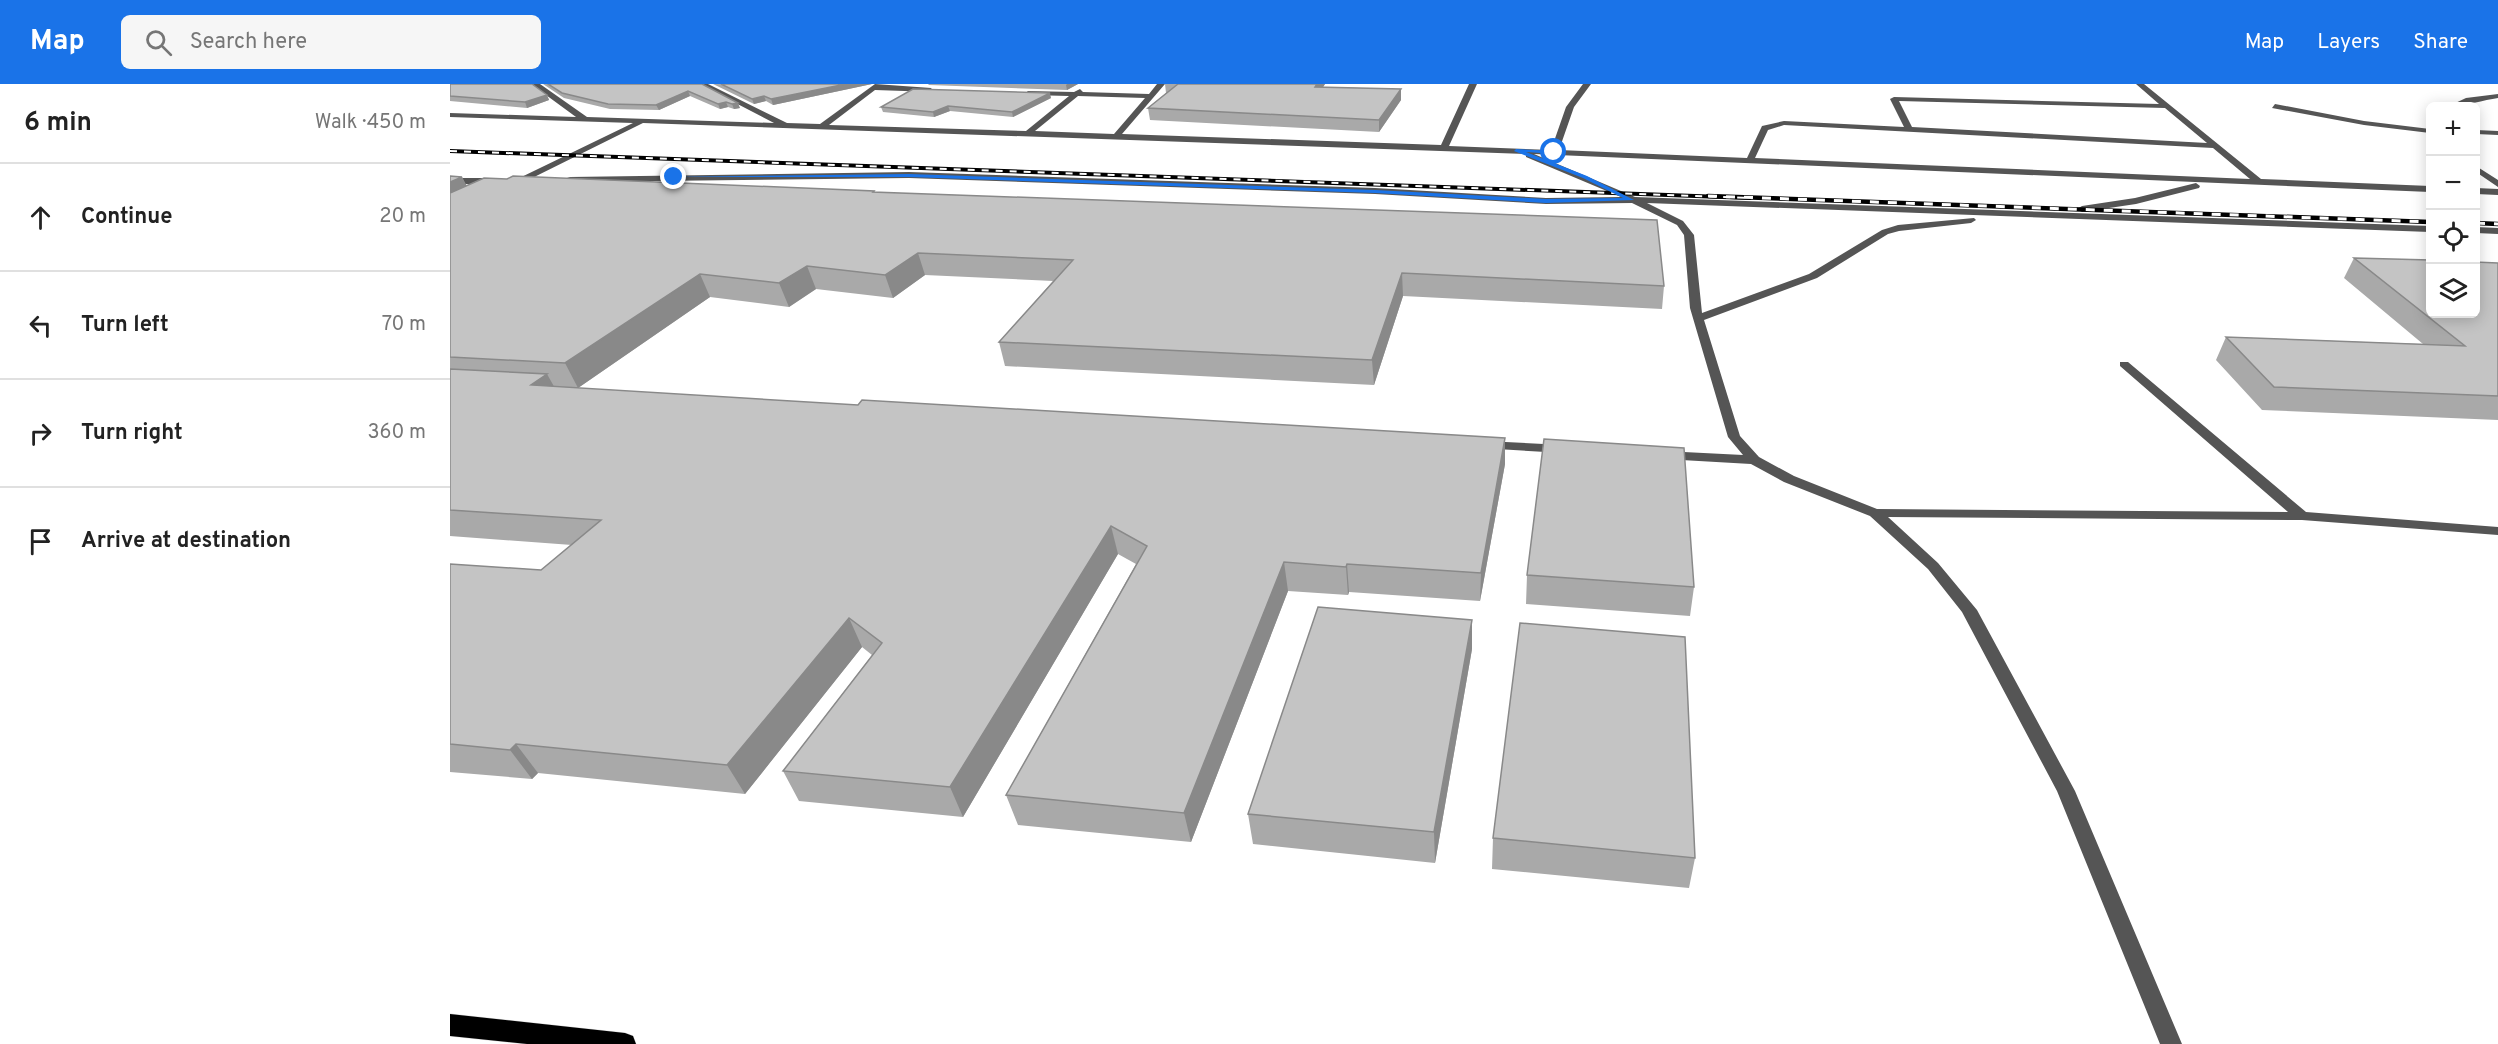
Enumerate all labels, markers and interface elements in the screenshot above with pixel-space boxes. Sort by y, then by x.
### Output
search box [121,15,541,69]
text: Map [30,24,85,60]
icon: search [142,26,175,59]
text: Search here [190,29,307,56]
text: Map [2245,29,2284,56]
text: Layers [2317,29,2380,56]
text: Share [2413,29,2468,56]
map controls [2426,102,2480,318]
button: + [2426,102,2480,156]
text: 6 min [24,107,92,140]
text: Walk · 450 m [315,110,426,136]
route start [1540,138,1566,164]
button: − [2426,156,2480,210]
route end [660,163,686,189]
icon: ahead [24,201,57,234]
text: Continue [81,204,172,231]
text: 20 m [379,204,426,230]
button: locate [2426,210,2480,264]
button: layers [2426,264,2480,318]
icon: left [24,309,57,342]
text: Turn left [81,312,169,339]
text: 70 m [382,312,426,338]
icon: right [24,417,57,450]
text: Turn right [81,420,183,447]
text: 360 m [368,420,426,446]
icon: arrive [24,525,57,558]
text: Arrive at destination [81,528,291,555]

